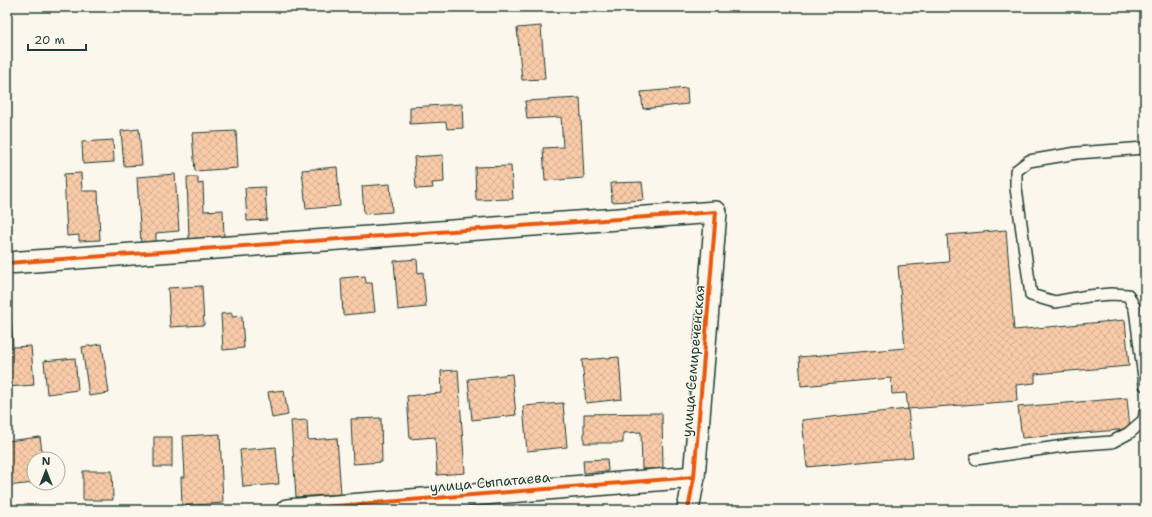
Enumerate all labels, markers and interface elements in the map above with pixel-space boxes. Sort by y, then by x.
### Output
scale bar [28,26,86,52]
text: 20 m [34,32,65,48]
street label: улица Семиреченская [677,284,709,438]
north arrow [26,451,66,491]
text: N [42,454,51,469]
street label: улица Сыпатаева [429,468,551,496]

